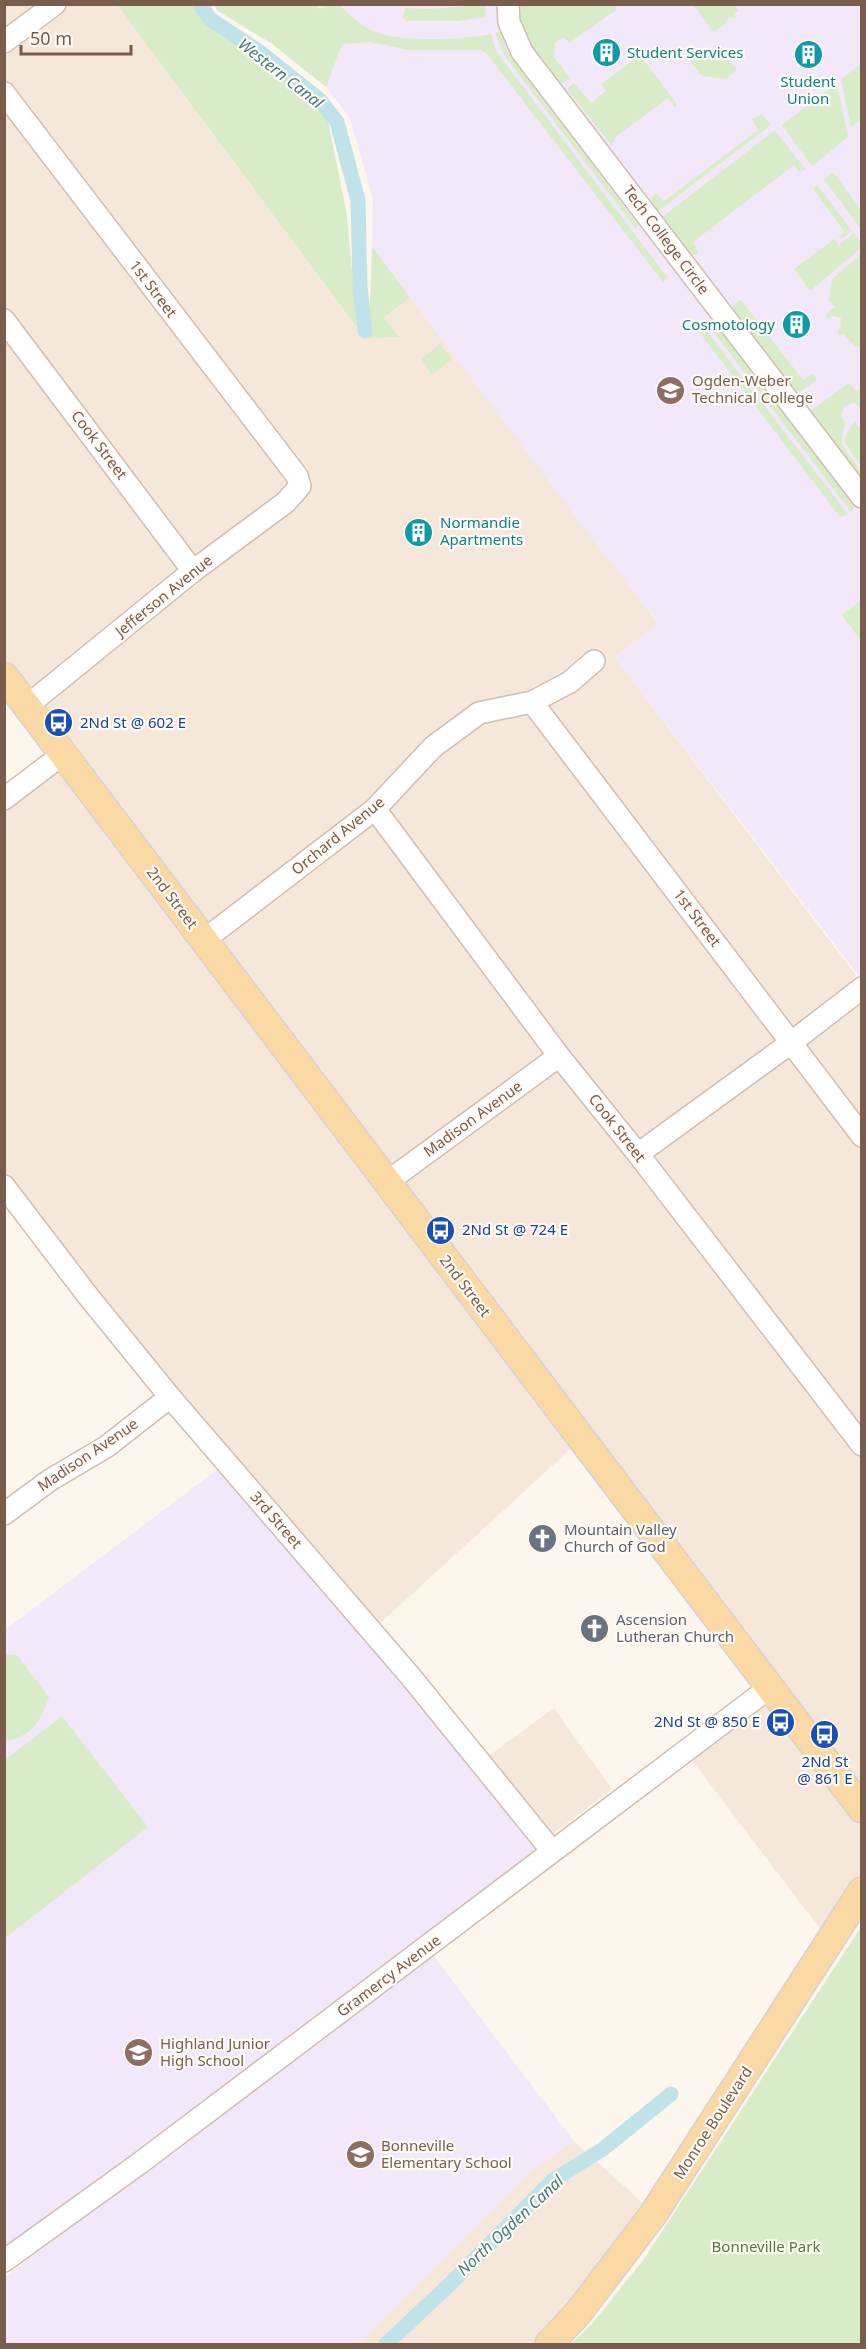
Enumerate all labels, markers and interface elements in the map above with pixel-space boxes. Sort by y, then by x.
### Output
scale bar [21,18,130,56]
text: 50 m [30,26,72,50]
water label: Western Canal [234,33,329,114]
building icon: Student Services [590,37,622,69]
building icon: Student Union [792,39,824,71]
place label: Student Services [627,42,743,62]
place label: Student Union [780,71,836,108]
street label: Tech College Circle [619,181,714,298]
street label: 1st Street [126,256,182,322]
building icon: Cosmotology [780,309,812,341]
place label: Cosmotology [682,314,775,334]
place label: Ogden-Weber Technical College [692,370,813,407]
school or university icon: Ogden-Weber Technical College [655,374,687,406]
street label: Cook Street [67,406,133,483]
place label: Normandie Apartments [440,512,523,549]
building icon: Normandie Apartments [403,516,435,548]
street label: Jefferson Avenue [109,550,216,642]
bus stop icon: 2Nd St @ 602 E [43,707,75,739]
place label: 2Nd St @ 602 E [80,712,186,732]
street label: Orchard Avenue [287,792,388,879]
street label: 2nd Street [143,862,203,933]
street label: 1st Street [670,885,726,951]
street label: Madison Avenue [419,1076,526,1161]
street label: Cook Street [585,1089,651,1166]
bus stop icon: 2Nd St @ 724 E [425,1214,457,1246]
place label: 2Nd St @ 724 E [462,1219,568,1239]
street label: 2nd Street [436,1250,496,1321]
street label: Madison Avenue [33,1413,142,1495]
street label: 3rd Street [246,1487,307,1553]
place label: Mountain Valley Church of God [564,1519,677,1556]
church icon: Mountain Valley Church of God [527,1523,559,1555]
place label: Ascension Lutheran Church [616,1609,734,1646]
church icon: Ascension Lutheran Church [579,1613,611,1645]
bus stop icon: 2Nd St @ 850 E [765,1706,797,1738]
place label: 2Nd St @ 850 E [654,1711,760,1731]
bus stop icon: 2Nd St @ 861 E [809,1719,841,1751]
place label: 2Nd St @ 861 E [797,1751,853,1788]
street label: Gramercy Avenue [332,1930,444,2021]
place label: Highland Junior High School [160,2033,270,2070]
school or university icon: Highland Junior High School [123,2037,155,2069]
street label: Monroe Boulevard [668,2062,756,2183]
place label: Bonneville Elementary School [381,2135,512,2172]
school or university icon: Bonneville Elementary School [344,2139,376,2171]
water label: North Ogden Canal [452,2169,569,2280]
park label: Bonneville Park [712,2236,820,2256]

